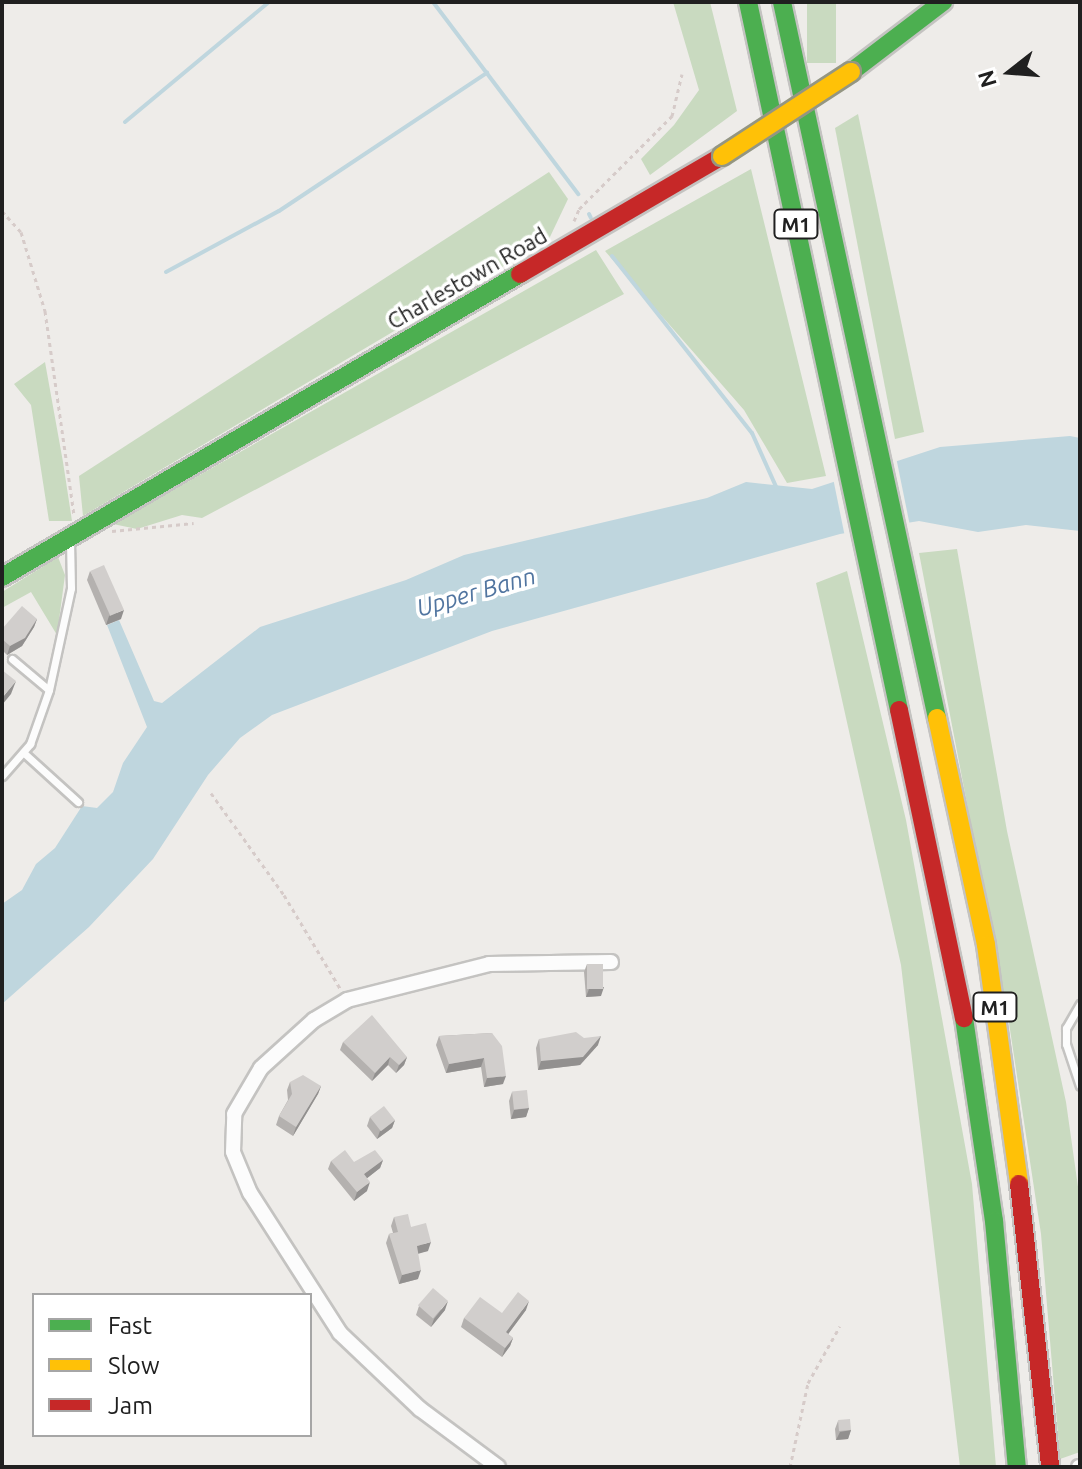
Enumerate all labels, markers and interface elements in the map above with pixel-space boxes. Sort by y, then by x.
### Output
north arrow [970,32,1050,112]
text: N [972,68,1001,91]
road number: M1 [772,208,820,240]
street label: Charlestown Road [382,222,552,334]
water label: Upper Bann [413,561,539,623]
road number: M1 [971,991,1019,1023]
legend [32,1293,312,1437]
text: Fast [108,1312,152,1339]
text: Slow [108,1352,160,1379]
text: Jam [108,1392,153,1419]

